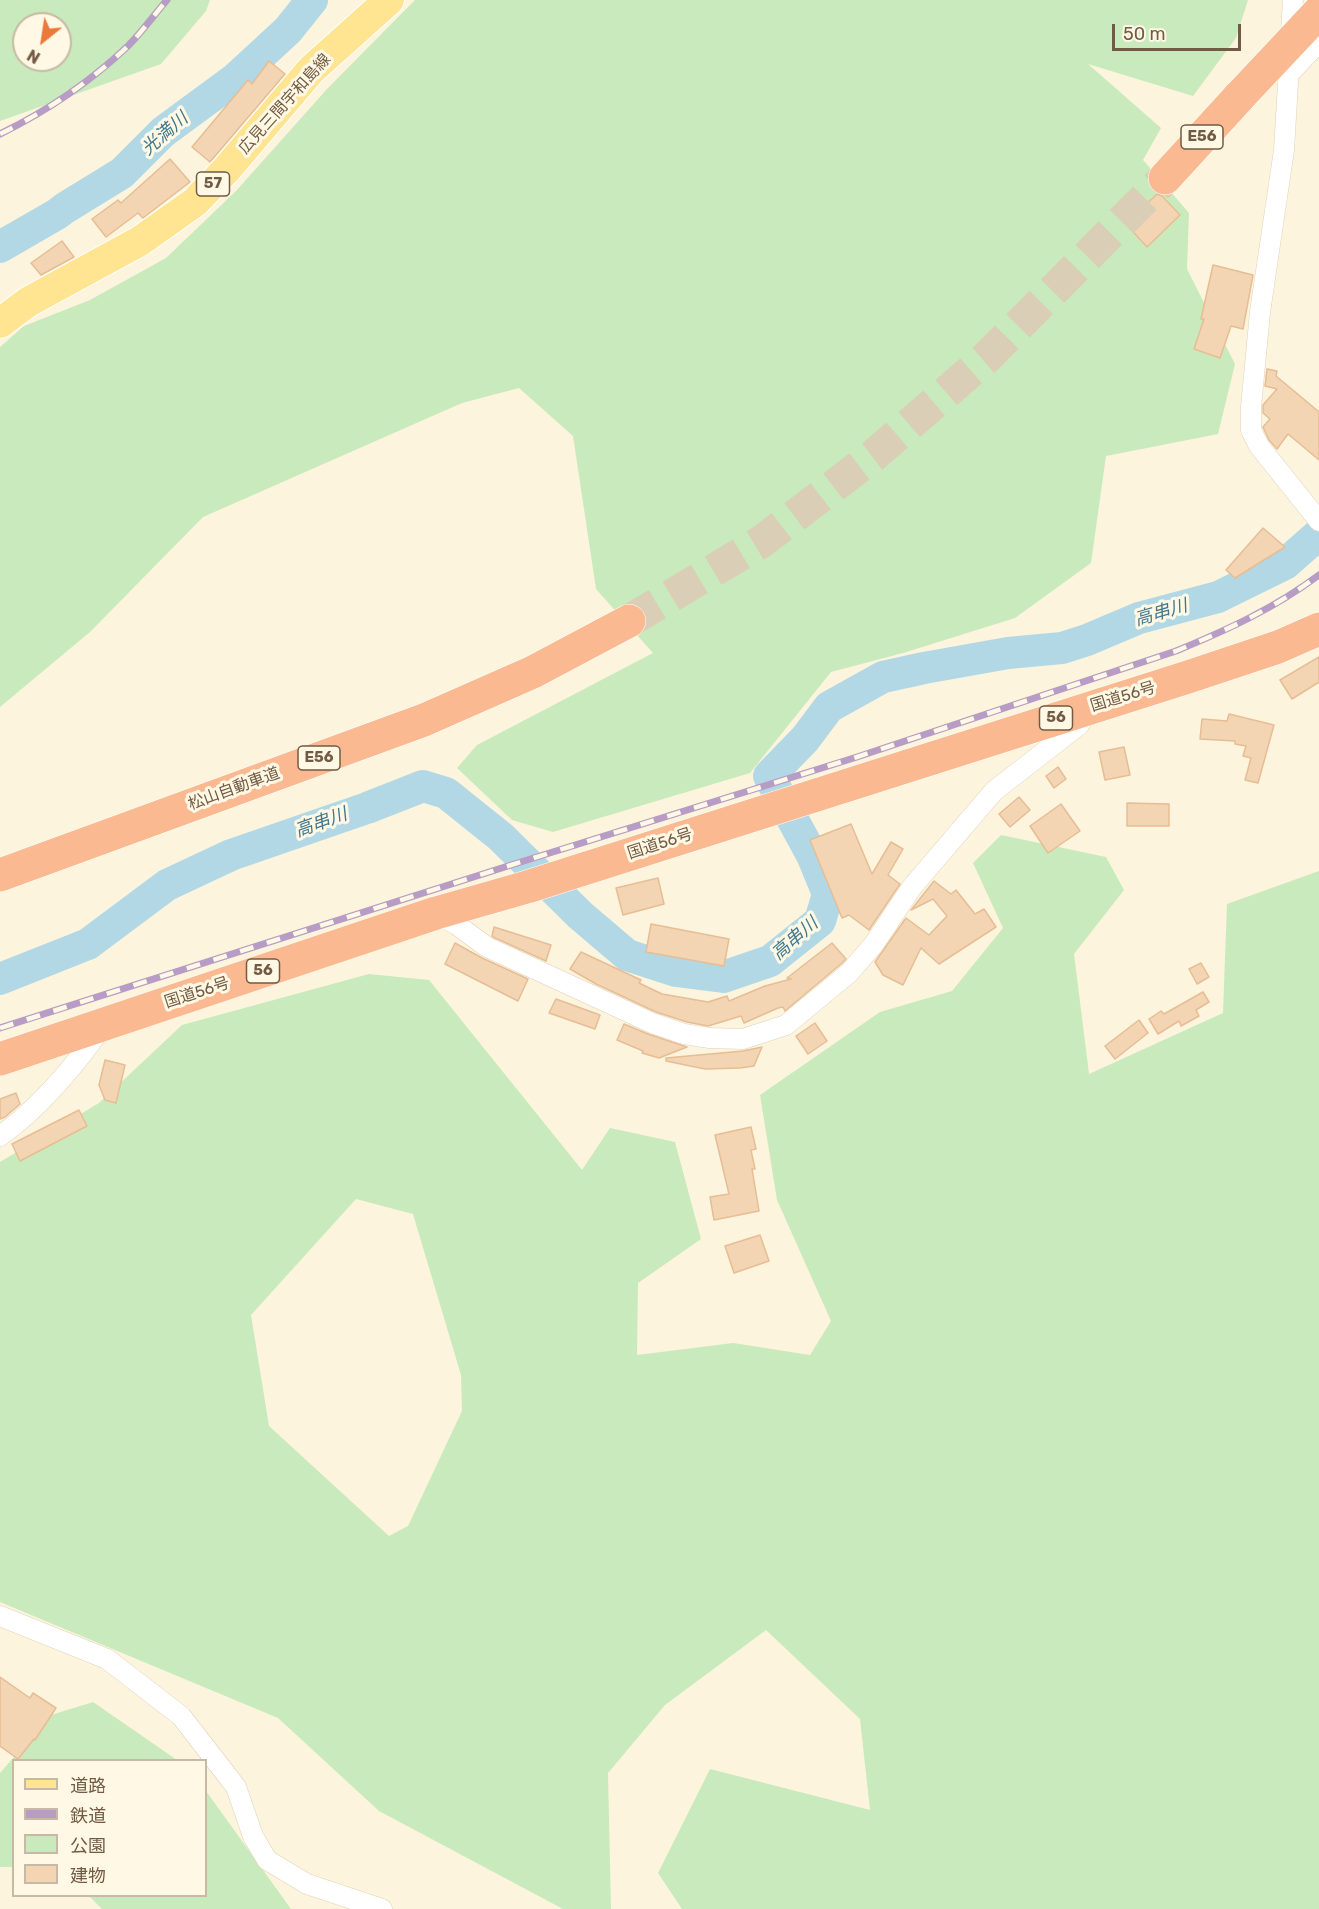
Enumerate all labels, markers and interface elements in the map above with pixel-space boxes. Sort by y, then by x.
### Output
north arrow [12,12,72,72]
scale bar [1115,12,1244,50]
text: 50 m [1123,23,1166,45]
text: N [24,45,43,67]
street label: 広見三間宇和島線 [235,50,335,158]
water label: 光満川 [138,108,192,160]
road number: E56 [1181,125,1223,149]
road number: 57 [196,172,230,196]
water label: 高串川 [1132,595,1190,631]
street label: 国道56号 [1088,678,1158,716]
road number: 56 [1040,706,1072,730]
road number: E56 [298,746,340,770]
street label: 松山自動車道 [186,764,282,814]
water label: 高串川 [292,804,350,842]
street label: 国道56号 [625,824,695,864]
water label: 高串川 [768,913,822,965]
road number: 56 [246,959,280,983]
street label: 国道56号 [162,973,232,1013]
legend [12,1759,207,1897]
text: 道路 [70,1775,106,1797]
text: 鉄道 [70,1805,106,1827]
text: 公園 [70,1835,106,1857]
text: 建物 [70,1865,106,1887]

